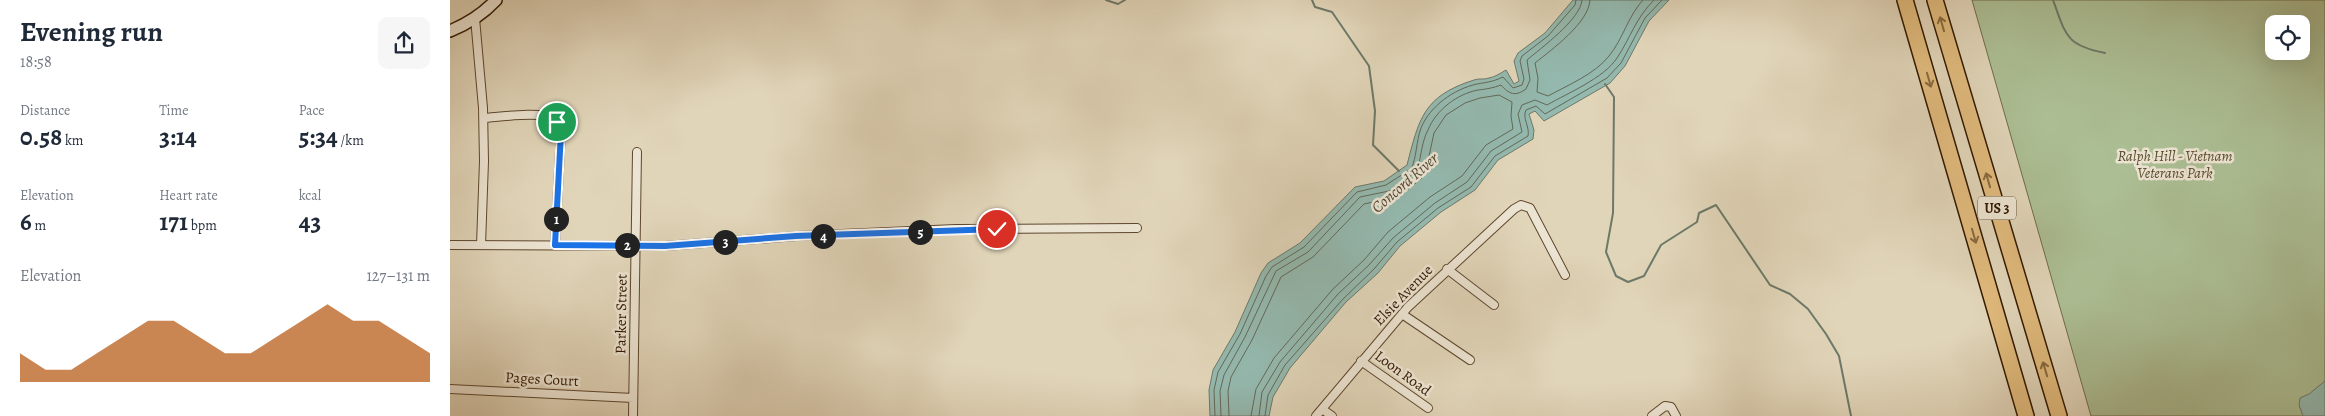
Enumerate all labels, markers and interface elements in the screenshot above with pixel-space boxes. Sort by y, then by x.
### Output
text: Evening run [20,13,163,51]
map controls [2265,15,2310,60]
button: locate [2265,15,2310,60]
button: share [378,17,430,69]
one-way arrow [1937,17,1947,33]
text: 18:58 [20,51,52,73]
one-way arrow [1924,72,1934,88]
text: Distance [20,101,70,120]
text: Time [159,101,188,120]
text: Pace [299,101,325,120]
pin [536,101,578,143]
icon: arrive [543,108,571,136]
text: 0.58 [20,120,62,154]
text: 3:14 [159,120,197,154]
text: 5:34 [299,120,338,154]
text: km [62,131,84,150]
text: /km [338,131,364,150]
park label: Ralph Hill - Vietnam Veterans Park [2118,146,2232,183]
water label: Concord River [1367,147,1444,218]
one-way arrow [1983,172,1993,188]
text: Elevation [20,186,74,205]
text: Heart rate [159,186,218,205]
text: kcal [299,186,321,205]
road number: US 3 [1978,197,2016,220]
text: 6 [20,205,32,239]
text: 171 [159,205,188,239]
text: 43 [299,205,321,239]
pin: 1 [544,206,568,232]
pin [976,208,1018,250]
text: 1 [554,210,559,229]
icon: check [983,215,1011,243]
text: m [32,216,46,235]
text: bpm [188,216,217,235]
pin: 5 [908,220,932,244]
text: 5 [918,223,923,242]
pin: 4 [810,224,836,248]
text: 4 [820,227,827,246]
one-way arrow [1970,228,1980,244]
pin: 3 [712,230,738,254]
pin: 2 [614,232,640,258]
text: 3 [722,233,729,252]
text: 2 [624,236,631,255]
street label: Elsie Avenue [1369,260,1437,330]
text: Elevation [20,265,81,287]
text: 127–131 m [366,265,430,287]
street label: Parker Street [610,274,632,354]
street label: Loon Road [1371,346,1436,401]
one-way arrow [2039,362,2049,378]
street label: Pages Court [505,367,579,391]

